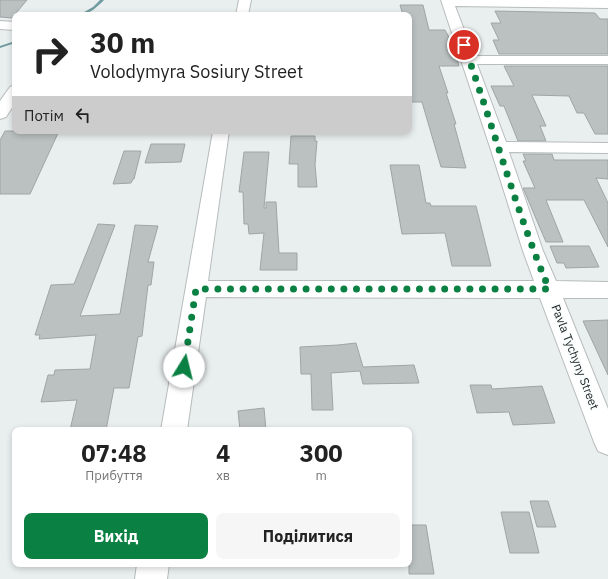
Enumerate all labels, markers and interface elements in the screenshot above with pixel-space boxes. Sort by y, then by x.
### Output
text: 30 m [90,24,155,61]
icon: right [24,28,76,80]
pin [447,28,481,62]
icon: arrive [453,34,475,56]
text: Volodymyra Sosiury Street [90,60,303,83]
icon: left [72,104,94,126]
text: Потім [24,106,64,125]
street label: Pavla Tychyny Street [549,302,602,412]
position arrow [163,346,205,388]
text: 07:48 [81,437,147,469]
text: 4 [216,437,230,469]
text: 300 [300,437,343,469]
text: Прибуття [85,467,143,484]
text: хв [216,467,230,484]
text: m [315,467,327,484]
button: Вихід [24,513,208,559]
button: Поділитися [216,513,400,559]

